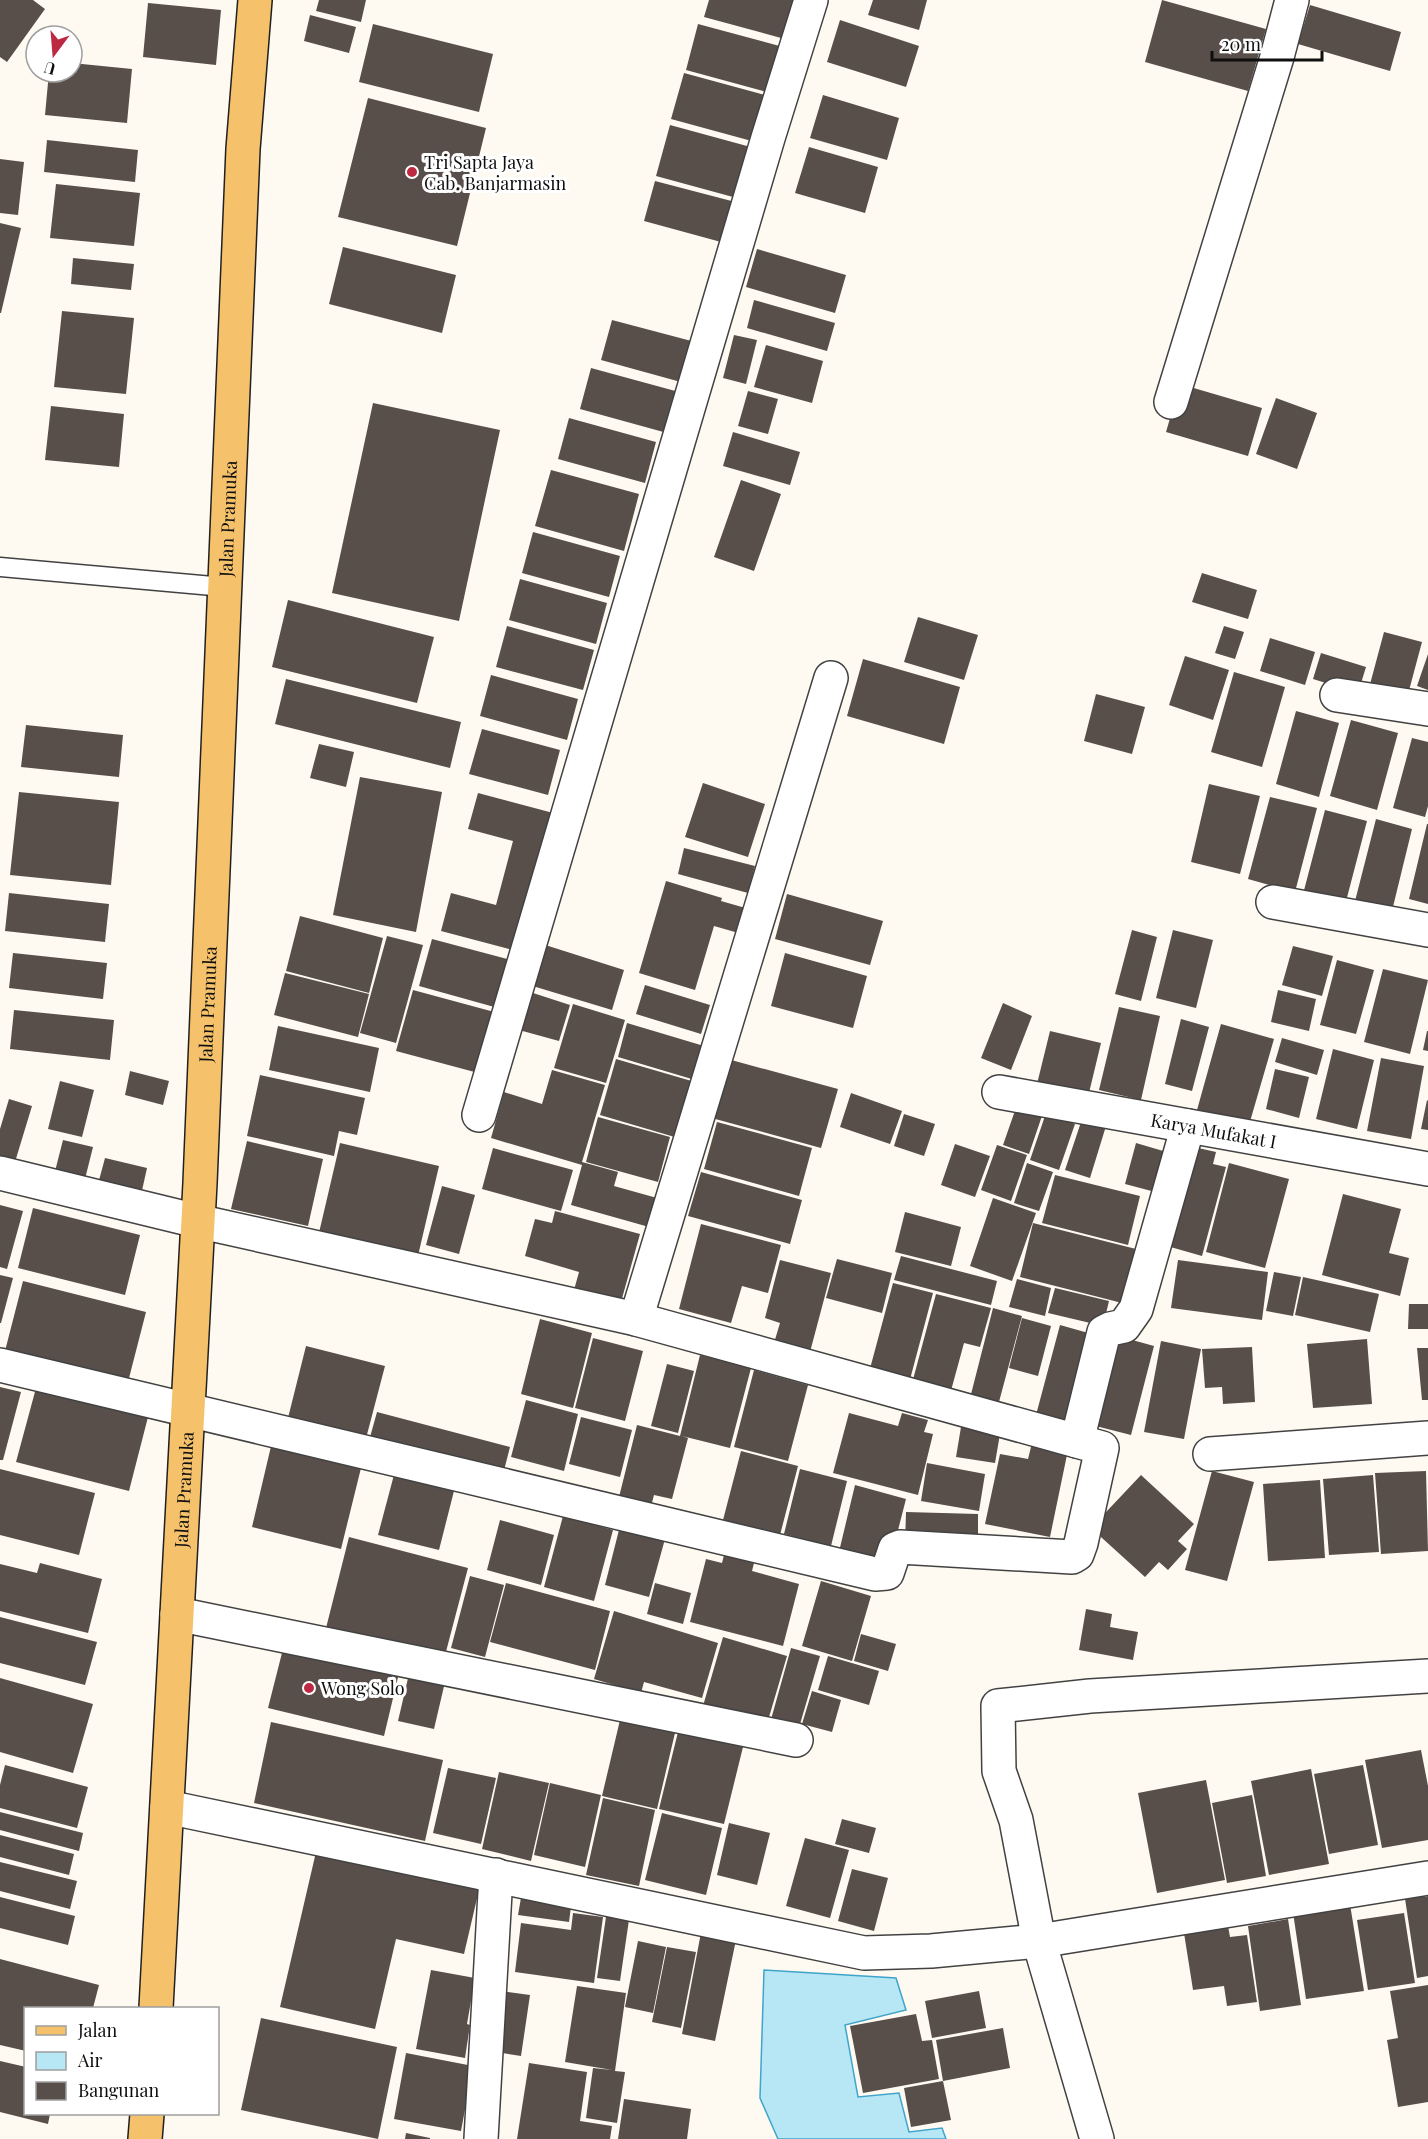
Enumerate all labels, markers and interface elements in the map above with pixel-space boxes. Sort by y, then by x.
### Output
north arrow [24,24,84,84]
scale bar [1212,24,1322,62]
text: 20 m [1221,32,1261,56]
text: U [42,57,58,81]
place label: Tri Sapta Jaya Cab. Banjarmasin [424,150,566,195]
marker: Tri Sapta Jaya Cab. Banjarmasin [405,165,419,179]
street label: Jalan Pramuka [213,460,242,578]
street label: Jalan Pramuka [193,946,222,1064]
street label: Karya Mufakat I [1149,1107,1278,1154]
street label: Jalan Pramuka [169,1431,199,1550]
place label: Wong Solo [320,1676,405,1700]
marker: Wong Solo [302,1681,316,1695]
legend [24,2007,219,2115]
text: Jalan [77,2018,118,2042]
text: Air [77,2048,103,2072]
text: Bangunan [78,2078,159,2102]

